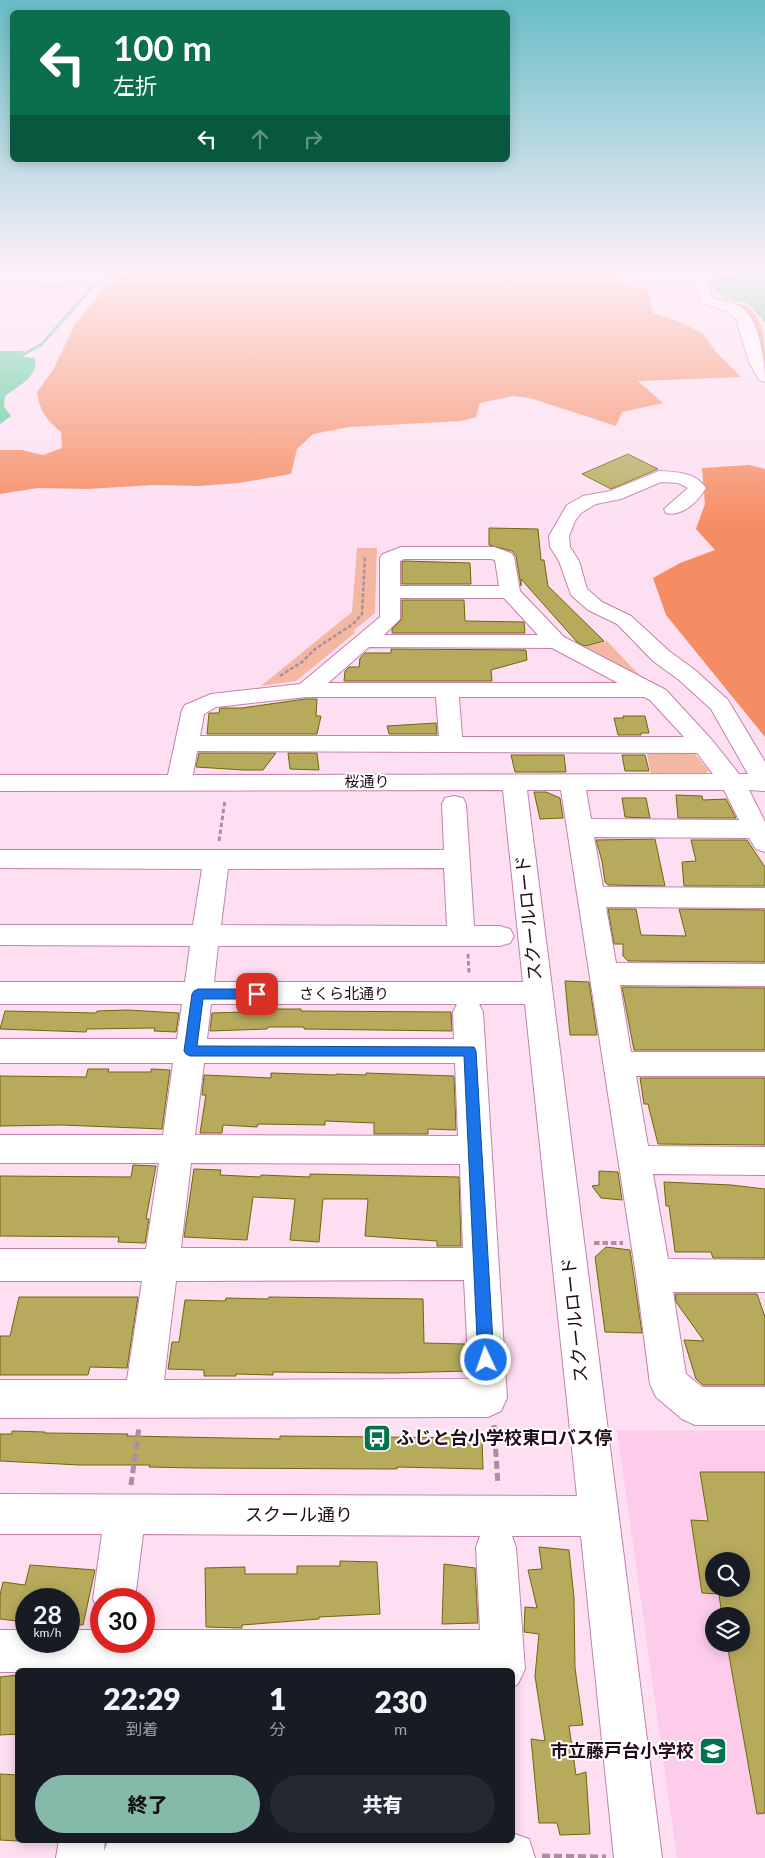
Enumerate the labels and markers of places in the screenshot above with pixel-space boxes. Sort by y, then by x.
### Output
pin [236,973,278,1015]
bus stop icon: ふじと台小学校東口バス停 [362,1423,392,1453]
place label: ふじと台小学校東口バス停 [396,1426,612,1448]
school or university icon: 市立藤戸台小学校 [698,1736,728,1766]
place label: 市立藤戸台小学校 [550,1739,694,1761]

